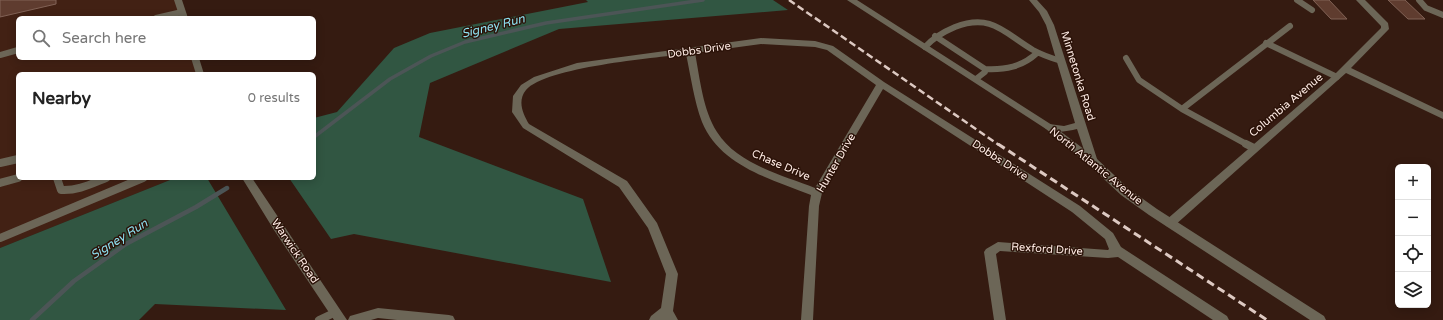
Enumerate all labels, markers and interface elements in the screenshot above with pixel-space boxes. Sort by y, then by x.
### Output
water label: Signey Run [460,11,527,41]
search box [16,16,316,60]
icon: search [30,27,52,49]
text: Search here [62,29,146,47]
street label: Minnetonka Road [1058,30,1098,122]
street label: Dobbs Drive [666,39,732,61]
street label: Columbia Avenue [1247,71,1325,139]
text: Nearby [32,88,91,109]
text: 0 results [248,90,300,106]
street label: North Atlantic Avenue [1047,124,1145,208]
street label: Hunter Drive [814,131,858,195]
street label: Dobbs Drive [970,137,1030,183]
street label: Chase Drive [750,147,812,183]
map controls [1395,164,1431,308]
button: + [1395,164,1431,200]
button: − [1395,200,1431,236]
water label: Signey Run [88,216,151,262]
street label: Warwick Road [269,216,321,286]
button: locate [1395,236,1431,272]
street label: Rexford Drive [1011,240,1083,258]
button: layers [1395,272,1431,308]

